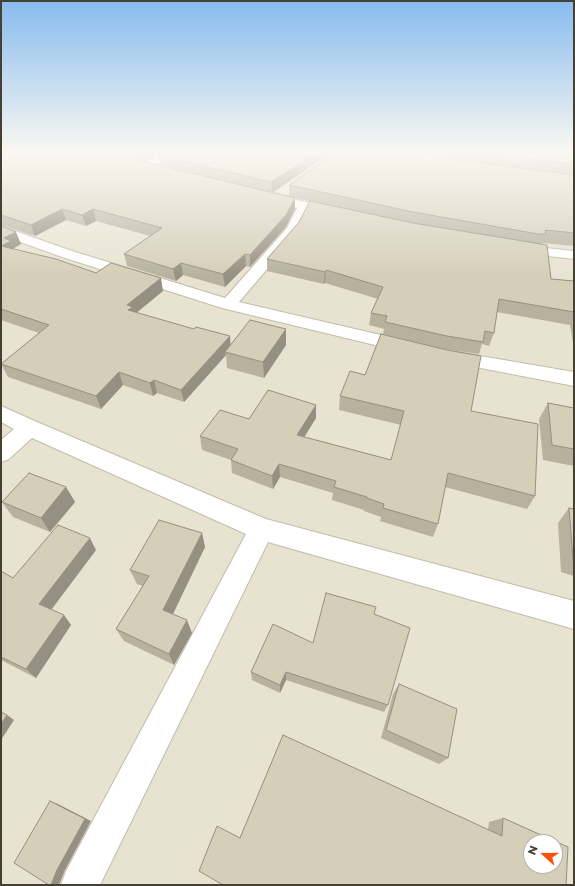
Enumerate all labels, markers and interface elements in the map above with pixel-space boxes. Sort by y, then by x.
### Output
north arrow [523,834,563,874]
text: N [525,843,541,857]

